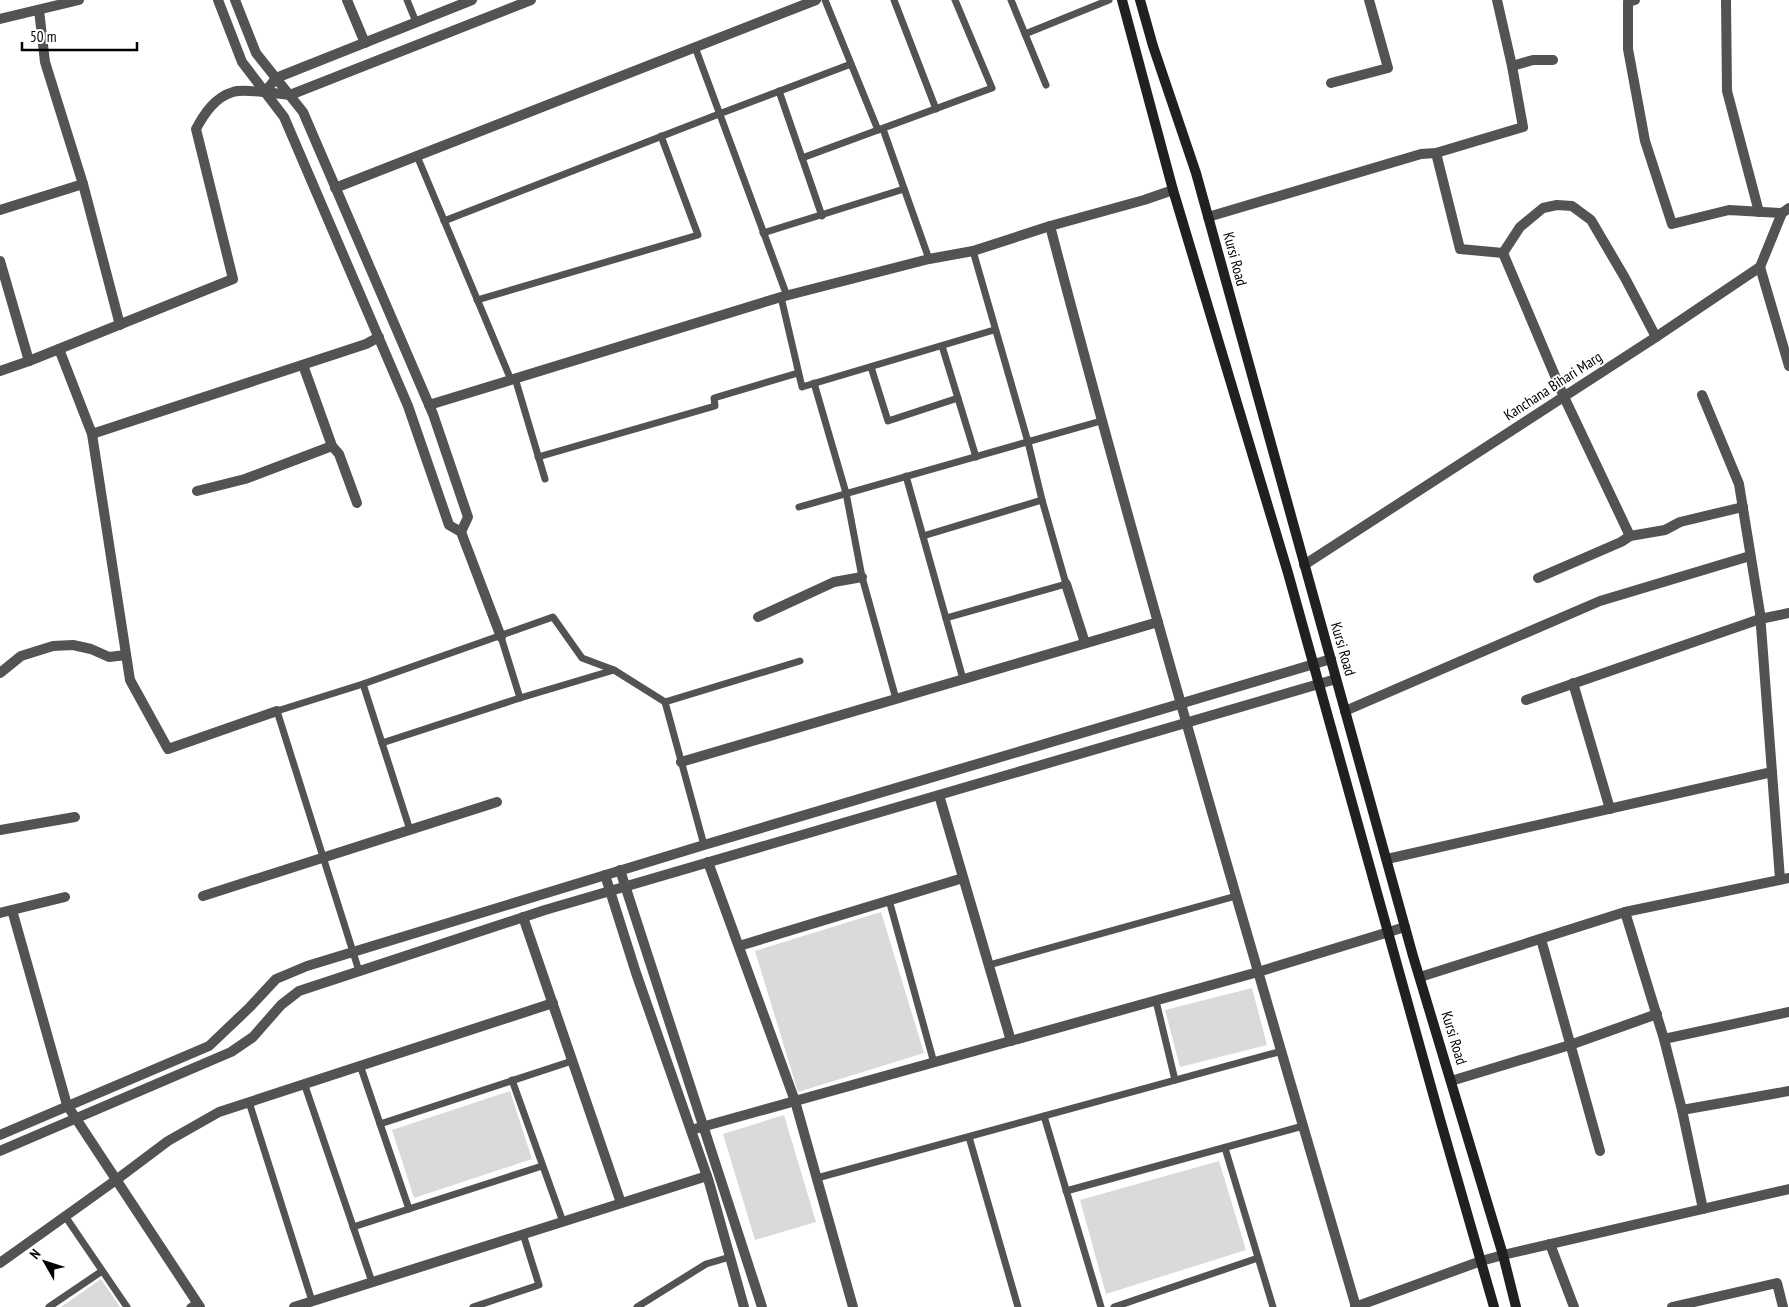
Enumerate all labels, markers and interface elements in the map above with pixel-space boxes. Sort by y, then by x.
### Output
scale bar [22,20,138,52]
text: 50 m [30,27,56,46]
street label: Kursi Road [1219,230,1252,288]
street label: Kanchana Bihari Marg [1500,347,1605,424]
street label: Kursi Road [1327,620,1360,678]
street label: Kursi Road [1437,1009,1472,1067]
north arrow [20,1237,70,1287]
text: N [26,1245,44,1262]

